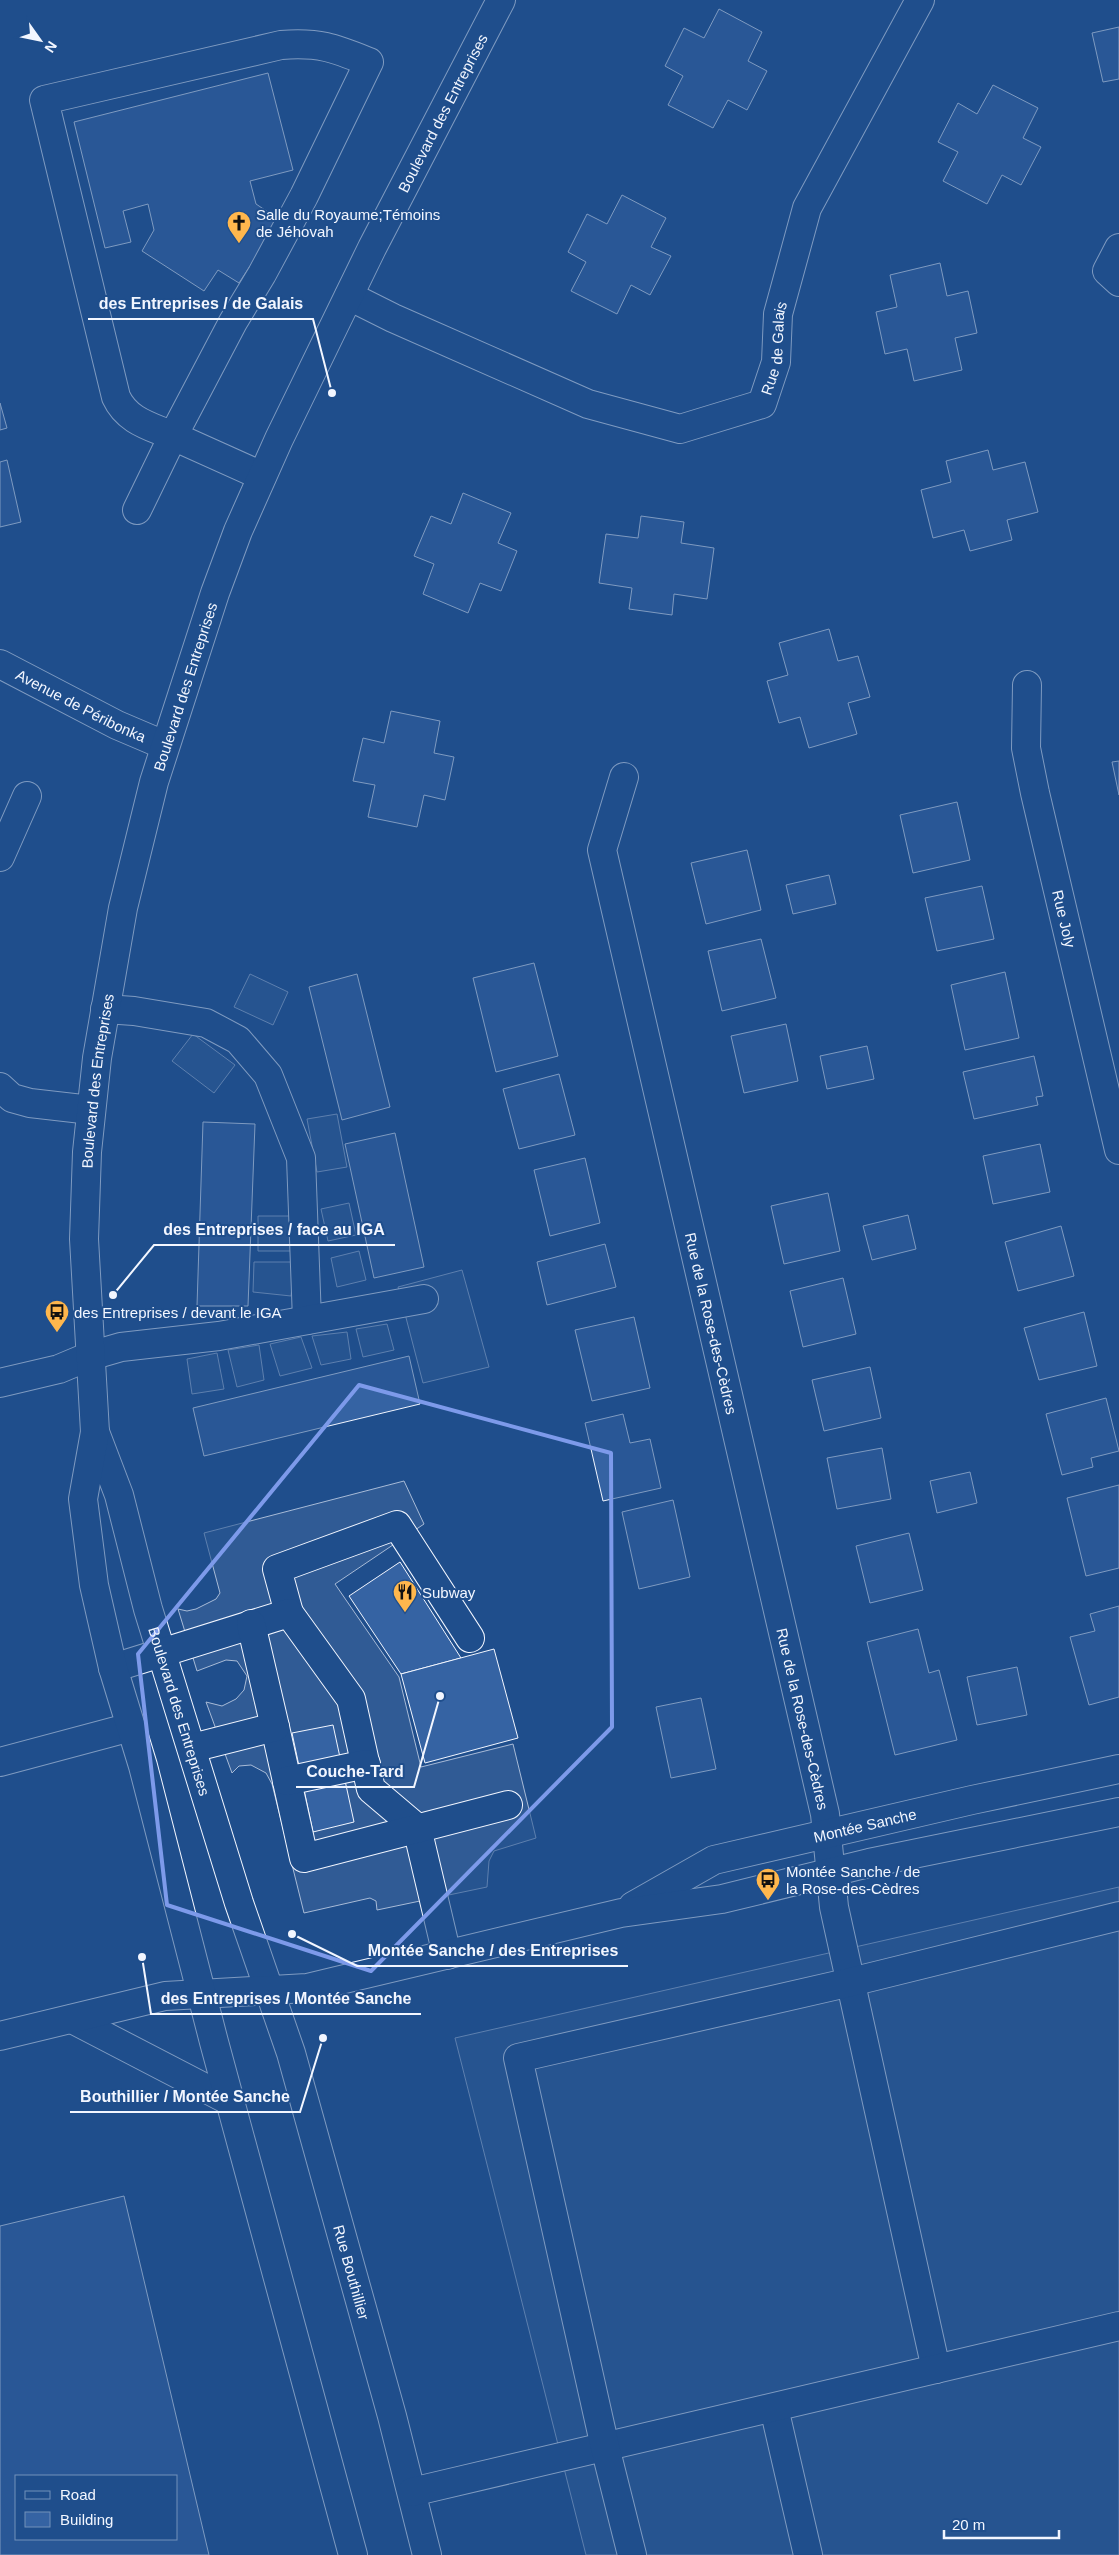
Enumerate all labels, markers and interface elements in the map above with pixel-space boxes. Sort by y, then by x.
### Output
north arrow [15,15,65,65]
street label: Boulevard des Entreprises [394,31,490,195]
text: N [41,38,60,56]
place label: Salle du Royaume;Témoins de Jéhovah [256,206,440,240]
church icon: Salle du Royaume;Témoins de Jéhovah [226,210,252,244]
callout: des Entreprises / de Galais [88,288,313,319]
text: des Entreprises / de Galais [99,295,303,312]
street label: Rue de Galais [757,299,790,397]
street label: Boulevard des Entreprises [150,600,220,773]
street label: Avenue de Péribonka [13,665,149,745]
street label: Rue Joly [1050,888,1080,950]
street label: Boulevard des Entreprises [78,992,117,1169]
callout: des Entreprises / face au IGA [154,1214,395,1245]
text: des Entreprises / face au IGA [163,1221,385,1238]
street label: Rue de la Rose-des-Cèdres [682,1231,741,1416]
bus stop icon: des Entreprises / devant le IGA [44,1299,70,1333]
place label: des Entreprises / devant le IGA [74,1304,282,1321]
restaurant icon: Subway [392,1579,418,1613]
place label: Subway [422,1584,476,1601]
street label: Boulevard des Entreprises [145,1625,214,1798]
street label: Rue de la Rose-des-Cèdres [774,1626,832,1811]
callout: Couche-Tard [296,1756,414,1787]
text: Couche-Tard [306,1763,404,1780]
street label: Montée Sanche [812,1805,918,1845]
place label: Montée Sanche / de la Rose-des-Cèdres [786,1863,920,1897]
bus stop icon: Montée Sanche / de la Rose-des-Cèdres [755,1867,781,1901]
callout: Montée Sanche / des Entreprises [357,1935,628,1966]
text: Montée Sanche / des Entreprises [368,1942,618,1959]
callout: des Entreprises / Montée Sanche [151,1983,421,2014]
text: des Entreprises / Montée Sanche [161,1990,411,2007]
callout: Bouthillier / Montée Sanche [70,2081,300,2112]
text: Bouthillier / Montée Sanche [80,2088,290,2105]
street label: Rue Bouthillier [331,2223,373,2321]
legend [15,2475,178,2540]
text: Road [60,2486,96,2503]
scale bar [944,2508,1059,2540]
text: Building [60,2511,113,2528]
text: 20 m [952,2516,985,2533]

